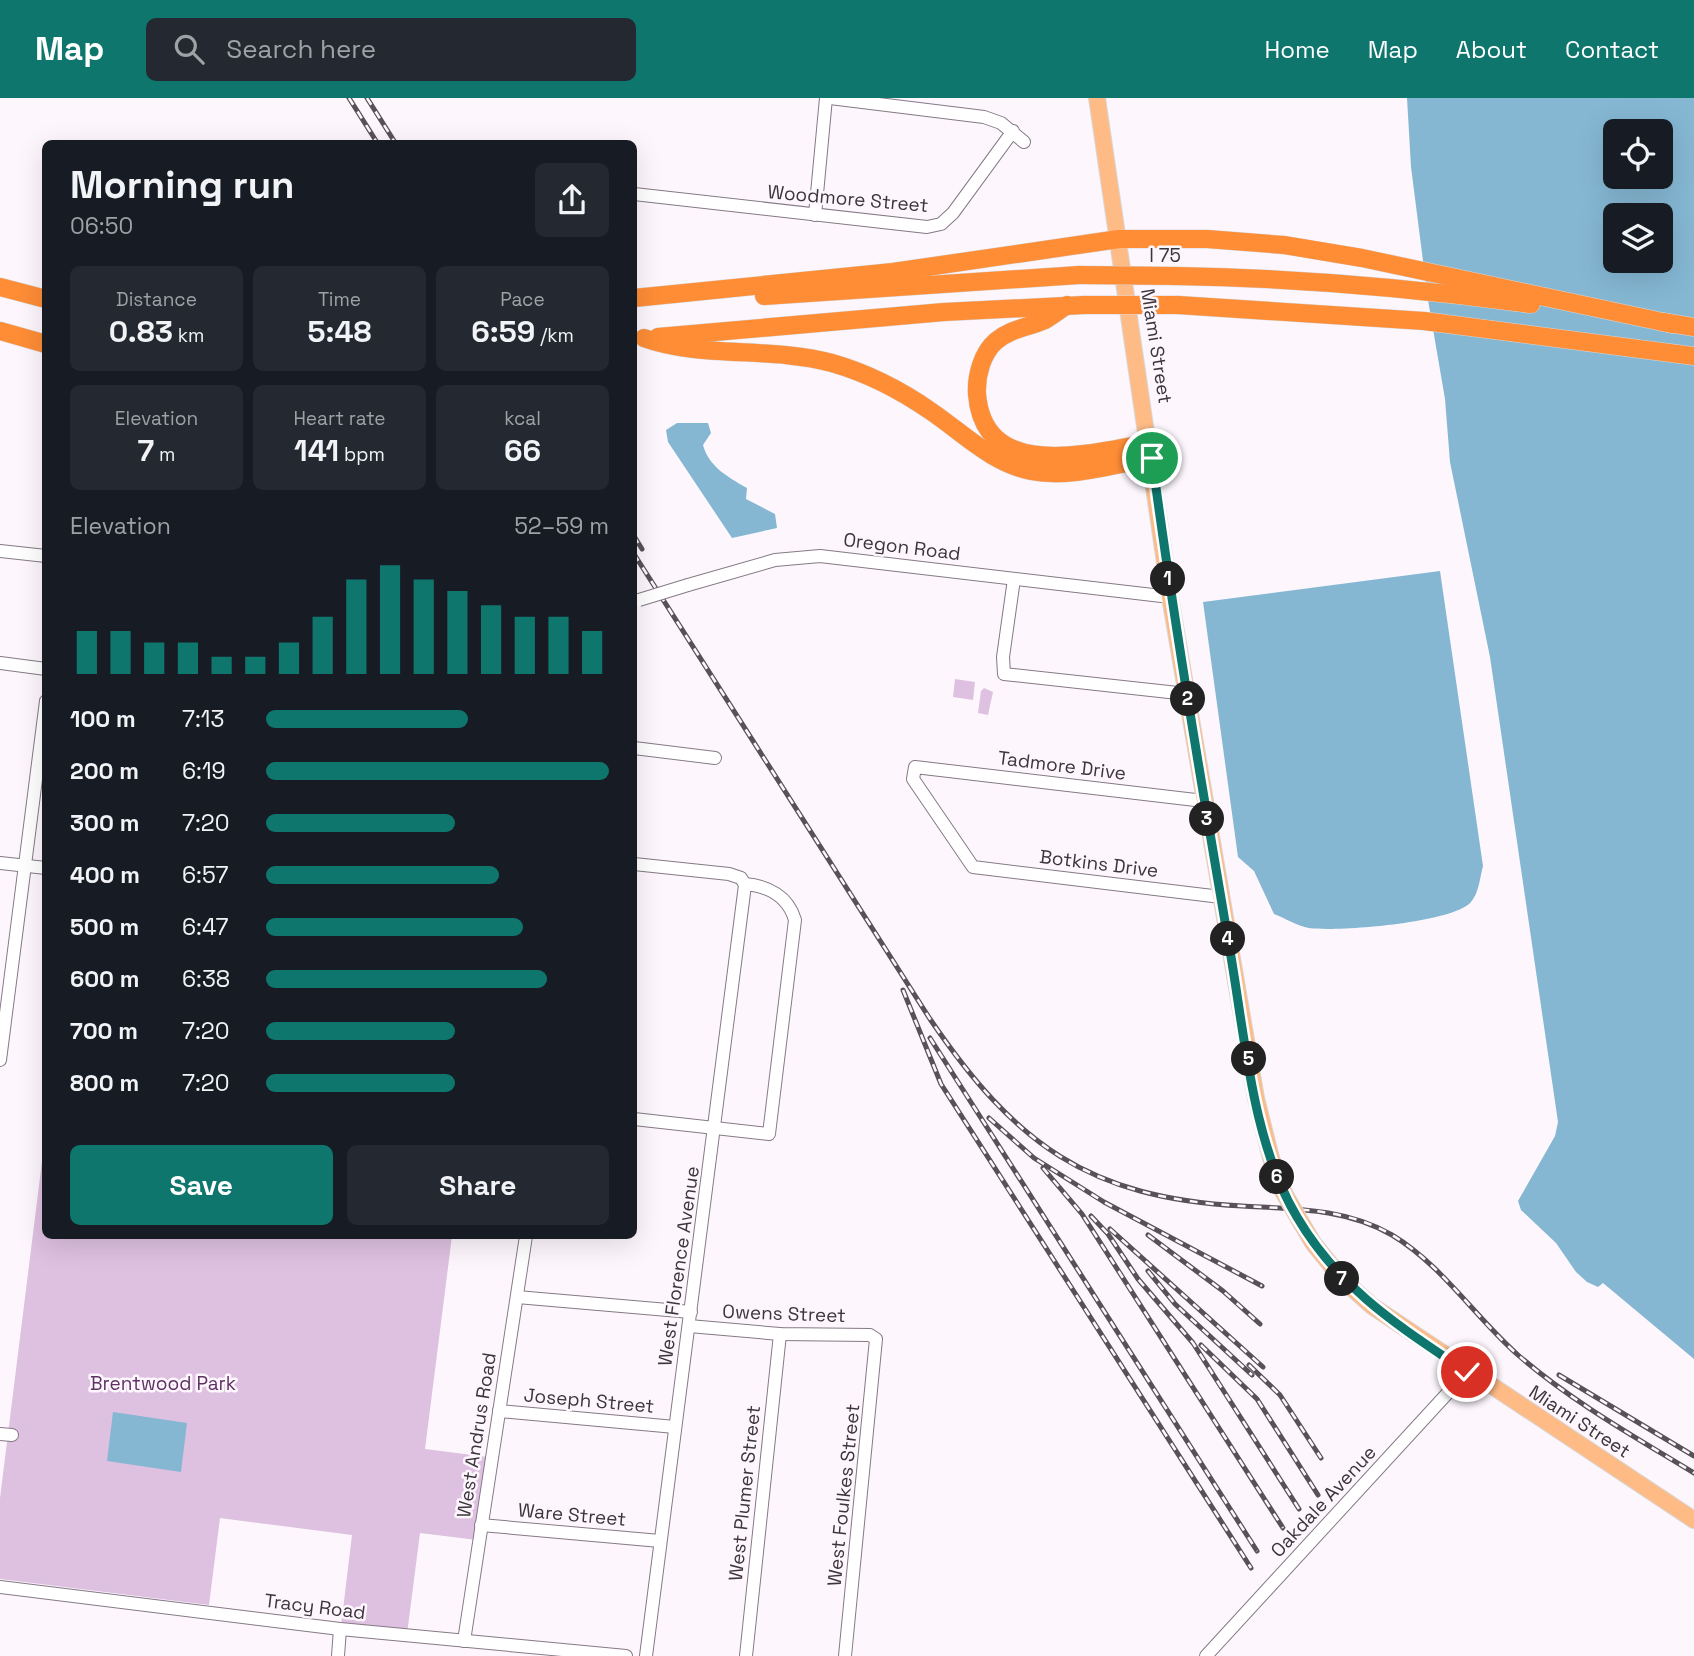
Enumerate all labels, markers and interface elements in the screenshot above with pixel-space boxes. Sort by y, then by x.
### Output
search box [146,18,636,81]
text: Map [35,28,104,70]
icon: search [170,30,208,68]
text: Search here [226,32,376,66]
text: Home [1264,34,1330,65]
text: Map [1368,34,1418,65]
text: About [1456,34,1527,65]
text: Contact [1565,34,1659,65]
map controls [1603,119,1673,273]
button: locate [1603,119,1673,189]
text: Morning run [70,161,295,209]
button: share [535,163,609,237]
street label: Woodmore Street [767,179,929,218]
button: layers [1603,203,1673,273]
text: 06:50 [70,211,133,241]
street label: I 75 [1149,243,1181,268]
text: Distance [116,287,197,312]
text: Time [318,287,361,312]
text: Pace [500,287,545,312]
street label: Miami Street [1135,287,1178,405]
text: 0.83 [109,312,173,351]
text: 5:48 [307,312,372,351]
text: 6:59 [471,312,535,351]
text: km [173,323,204,348]
text: /km [535,323,574,348]
text: Elevation [115,406,198,431]
text: Heart rate [293,406,386,431]
text: kcal [504,406,541,431]
pin [1122,428,1182,488]
text: 7 [138,431,154,470]
text: 141 [294,431,339,470]
text: 66 [504,431,541,470]
icon: arrive [1133,439,1171,477]
text: m [154,442,175,467]
text: bpm [339,442,385,467]
text: Elevation [70,511,171,541]
text: 52–59 m [514,511,609,541]
street label: Oregon Road [842,527,962,566]
pin: 1 [1150,561,1186,596]
text: 1 [1163,566,1172,591]
pin: 2 [1170,682,1206,716]
text: 2 [1182,686,1193,711]
text: 100 m [70,704,136,734]
text: 7:13 [182,704,224,734]
street label: Tadmore Drive [996,745,1127,786]
text: 200 m [70,756,139,786]
text: 6:19 [182,756,226,786]
pin: 3 [1190,802,1224,836]
text: 3 [1201,806,1212,831]
text: 300 m [70,808,139,838]
text: 7:20 [182,808,229,838]
street label: Botkins Drive [1038,844,1160,883]
text: 400 m [70,860,140,890]
text: 6:57 [182,860,228,890]
text: 500 m [70,912,139,942]
text: 6:47 [182,912,229,942]
pin: 4 [1210,922,1246,956]
text: 4 [1221,926,1234,951]
text: 600 m [70,964,140,994]
text: 6:38 [182,964,230,994]
text: 700 m [70,1016,138,1046]
text: 7:20 [182,1016,229,1046]
pin: 5 [1232,1042,1266,1076]
text: 5 [1243,1046,1254,1071]
text: 800 m [70,1068,139,1098]
text: 7:20 [182,1068,229,1098]
button: Save [70,1145,333,1225]
button: Share [347,1145,609,1225]
pin: 6 [1260,1160,1294,1194]
street label: West Florence Avenue [652,1164,705,1368]
text: 6 [1271,1164,1282,1189]
pin: 7 [1324,1262,1360,1296]
text: 7 [1336,1266,1347,1291]
street label: Owens Street [722,1299,846,1328]
pin [1437,1342,1497,1402]
street label: West Andrus Road [451,1351,502,1519]
icon: check [1448,1353,1486,1391]
park label: Brentwood Park [90,1371,236,1396]
street label: Miami Street [1524,1379,1635,1463]
street label: Joseph Street [523,1382,655,1419]
street label: West Foulkes Street [821,1403,865,1587]
street label: West Plumer Street [723,1404,766,1582]
street label: Oakdale Avenue [1265,1440,1382,1563]
street label: Ware Street [517,1497,627,1532]
street label: Tracy Road [263,1588,367,1625]

